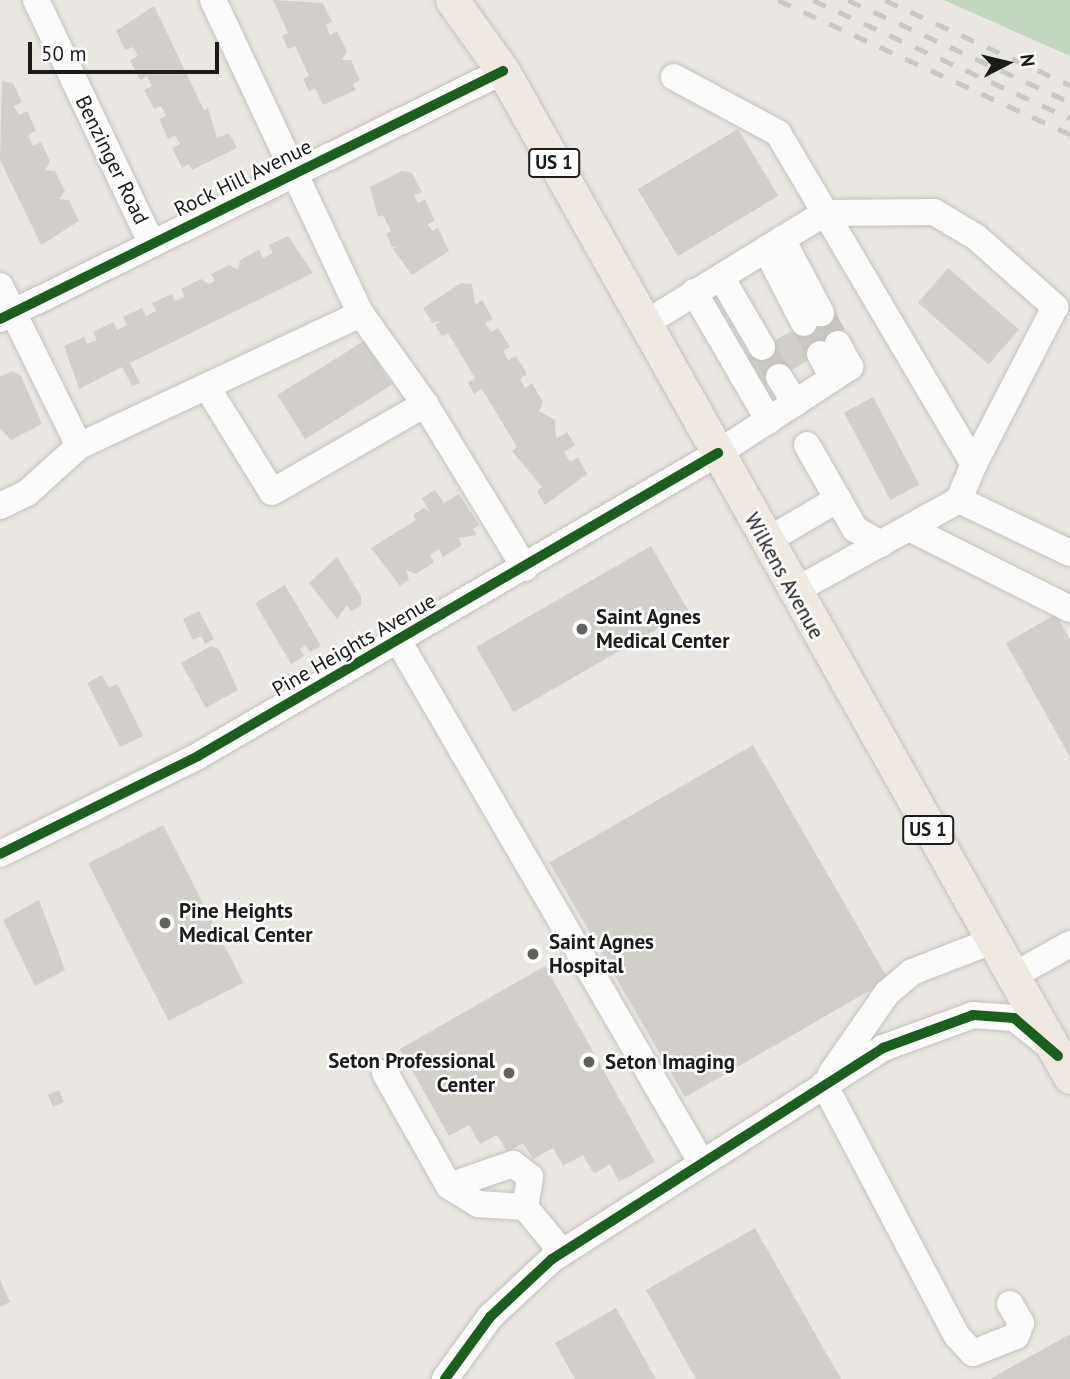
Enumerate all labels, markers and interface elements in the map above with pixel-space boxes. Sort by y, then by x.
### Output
scale bar [32,28,222,72]
north arrow [972,28,1042,98]
text: 50 m [41,40,87,67]
text: N [1015,53,1041,68]
street label: Benzinger Road [70,92,154,228]
street label: Rock Hill Avenue [170,134,316,222]
road number: US 1 [528,148,580,178]
street label: Wilkens Avenue [739,508,829,644]
street label: Pine Heights Avenue [267,588,441,702]
place label: Saint Agnes Medical Center [596,604,730,654]
marker: Saint Agnes Medical Center [574,621,590,637]
road number: US 1 [902,814,954,846]
place label: Pine Heights Medical Center [179,898,313,948]
marker: Pine Heights Medical Center [157,915,173,931]
place label: Saint Agnes Hospital [549,929,655,979]
marker: Saint Agnes Hospital [523,944,543,964]
place label: Seton Professional Center [328,1048,495,1098]
place label: Seton Imaging [605,1049,735,1075]
marker: Seton Imaging [579,1052,599,1072]
marker: Seton Professional Center [501,1065,517,1081]

